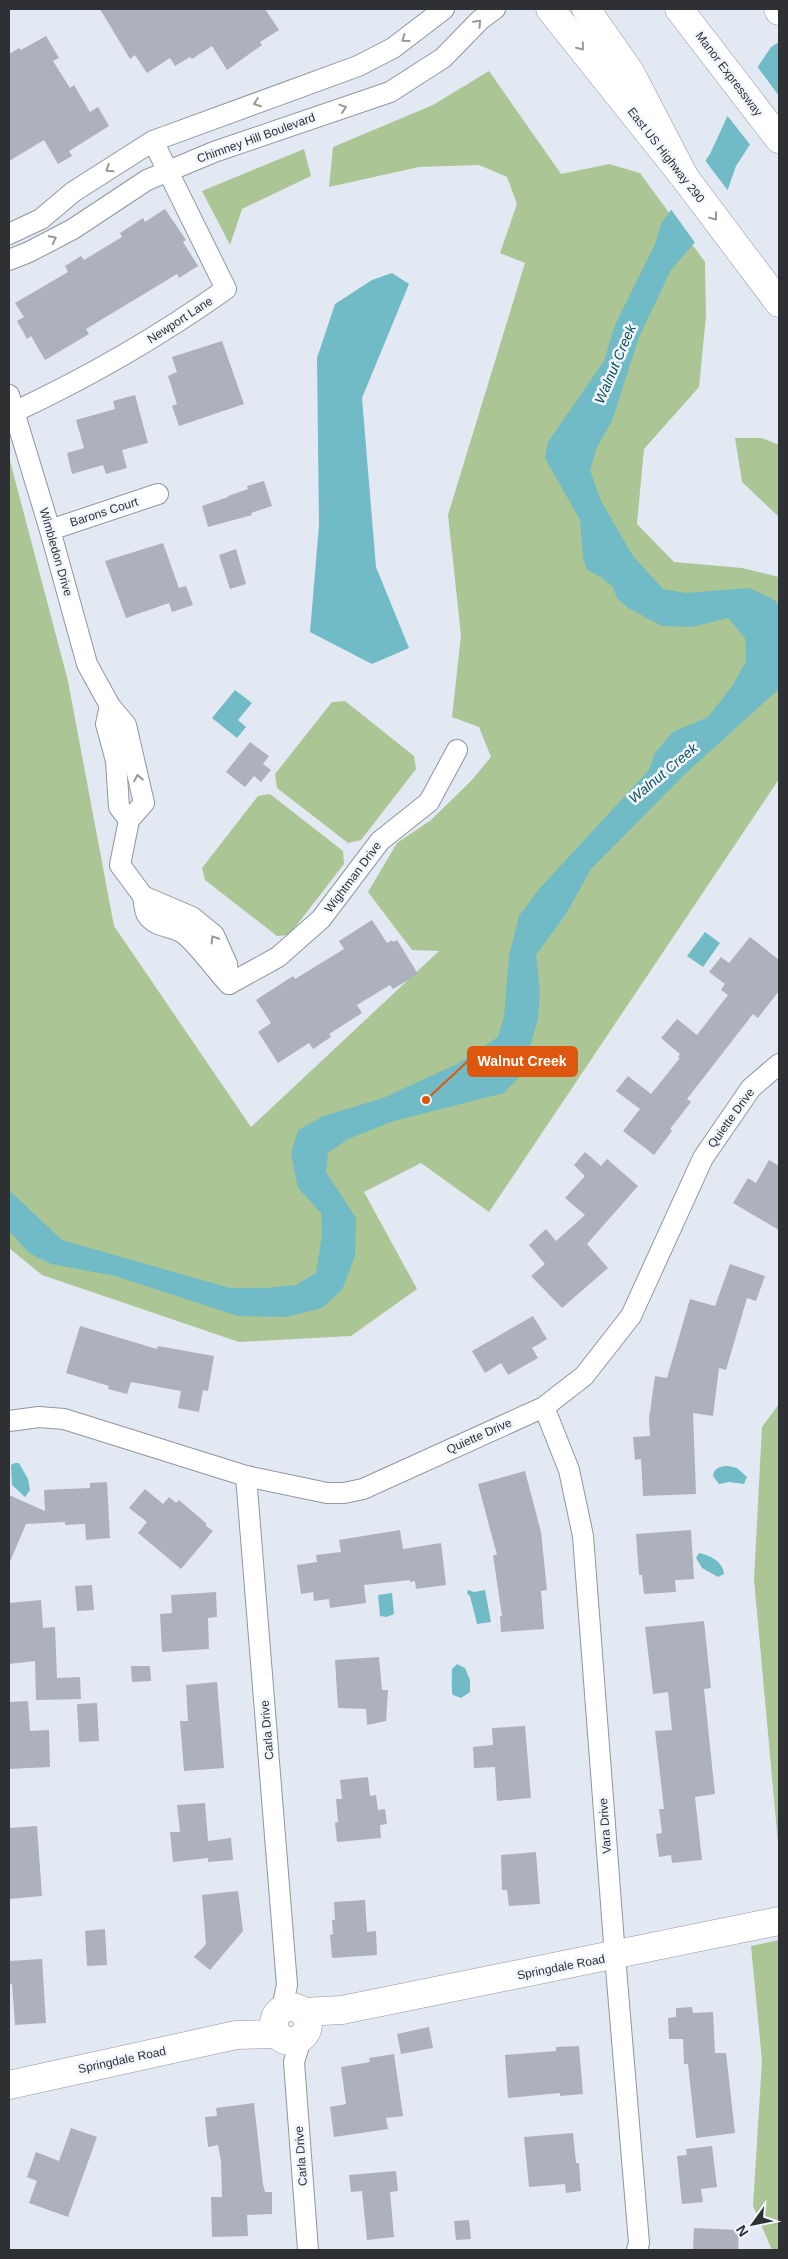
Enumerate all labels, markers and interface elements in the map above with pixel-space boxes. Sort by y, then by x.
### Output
one-way arrow [472,20,481,29]
street label: Manor Expressway [693,29,765,119]
one-way arrow [401,33,411,42]
one-way arrow [575,41,583,50]
one-way arrow [253,97,262,107]
one-way arrow [338,103,346,113]
street label: East US Highway 290 [625,105,708,206]
street label: Chimney Hill Boulevard [195,110,317,166]
one-way arrow [106,163,115,172]
one-way arrow [709,211,717,220]
one-way arrow [48,236,57,246]
street label: Newport Lane [145,294,215,346]
water label: Walnut Creek [591,321,639,406]
street label: Barons Court [68,494,140,530]
street label: Wimbledon Drive [37,506,75,598]
water label: Walnut Creek [625,739,701,806]
one-way arrow [134,773,144,782]
street label: Wightman Drive [322,838,384,915]
one-way arrow [211,935,220,945]
callout: Walnut Creek [468,1047,577,1076]
text: Walnut Creek [478,1053,567,1069]
street label: Quiette Drive [705,1085,757,1150]
street label: Quiette Drive [444,1415,514,1457]
street label: Carla Drive [257,1699,277,1761]
street label: Vara Drive [596,1797,614,1854]
street label: Springdale Road [516,1952,606,1982]
street label: Springdale Road [77,2044,167,2076]
street label: Carla Drive [292,2125,310,2186]
north arrow [728,2199,778,2249]
text: N [733,2222,752,2240]

